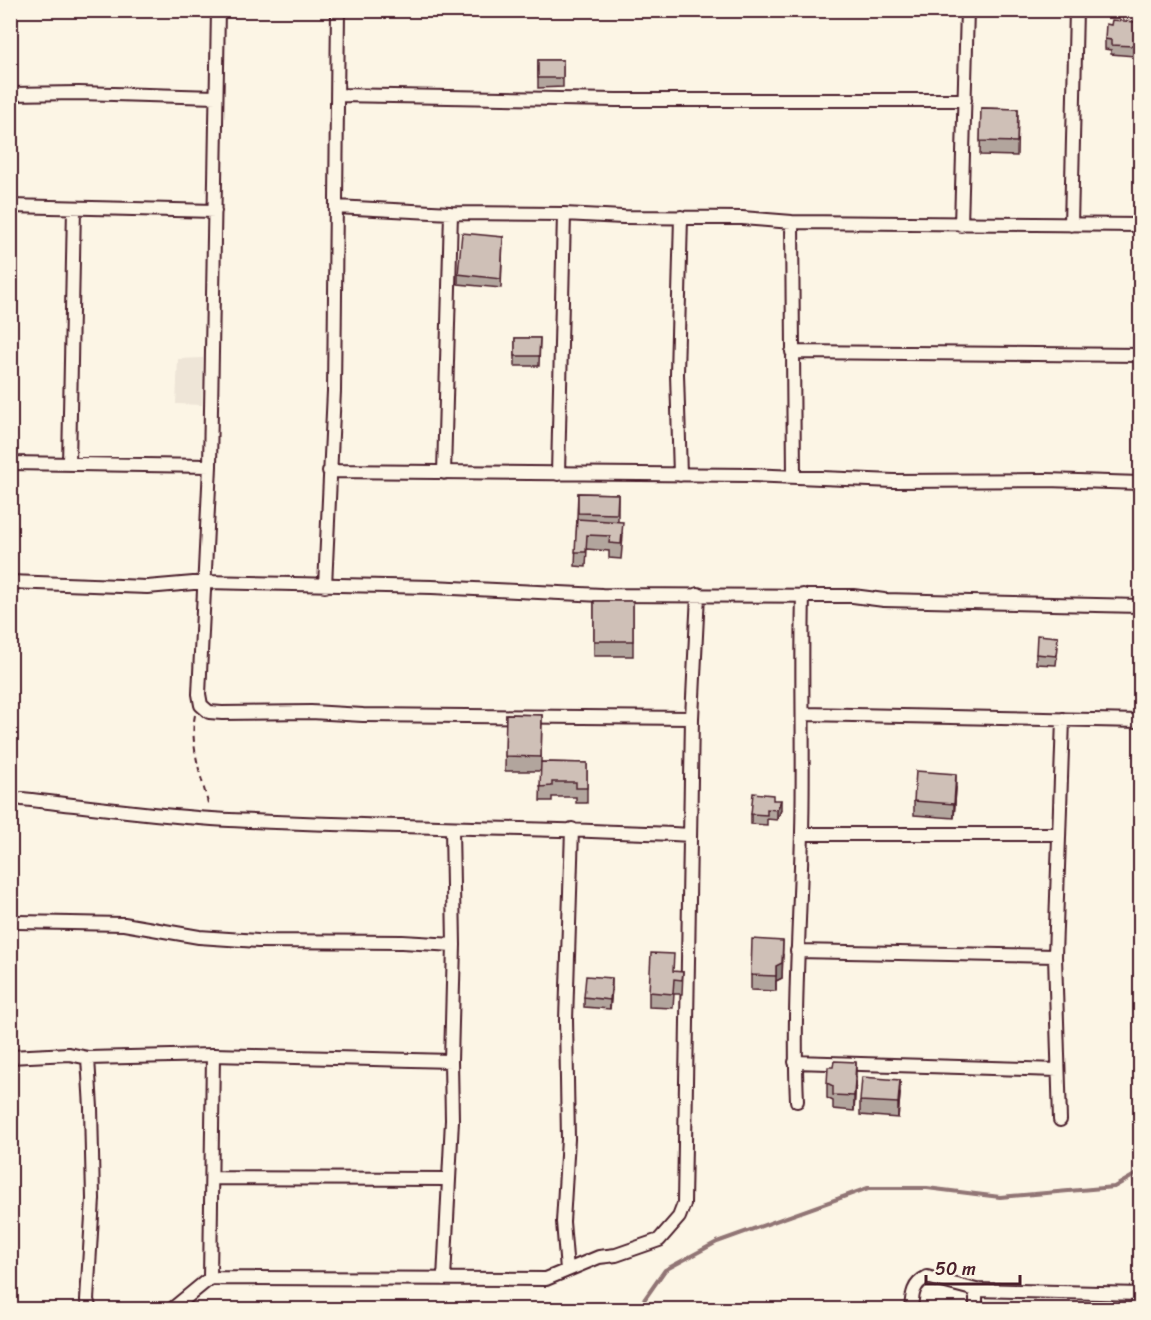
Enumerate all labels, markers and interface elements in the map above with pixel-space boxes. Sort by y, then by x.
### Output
scale bar [926,1248,1020,1286]
text: 50 m [935,1253,976,1285]

